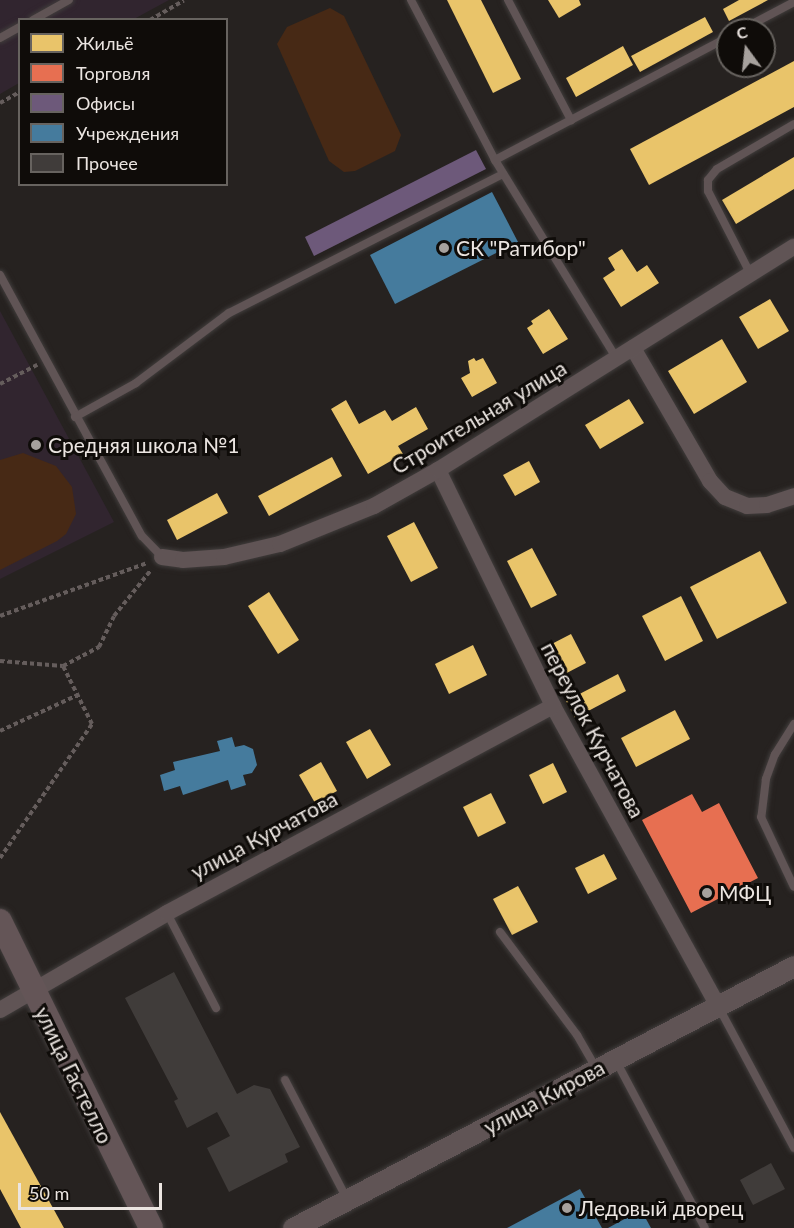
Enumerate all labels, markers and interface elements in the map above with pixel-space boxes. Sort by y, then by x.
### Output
legend [18,18,228,186]
north arrow [716,18,776,78]
text: С [734,22,749,43]
text: Жильё [76,32,134,54]
text: Торговля [76,62,150,84]
text: Офисы [76,92,135,114]
text: Учреждения [76,122,179,144]
text: Прочее [76,152,138,174]
place label: СК "Ратибор" [456,235,586,261]
marker: СК "Ратибор" [437,241,451,255]
street label: Строительная улица [387,355,571,479]
place label: Средняя школа №1 [48,432,240,458]
marker: Средняя школа №1 [29,438,43,452]
street label: переулок Курчатова [536,638,650,822]
street label: улица Курчатова [186,786,342,884]
place label: МФЦ [719,880,771,906]
marker: МФЦ [700,886,714,900]
street label: улица Гастелло [30,1002,118,1148]
street label: улица Кирова [479,1055,609,1139]
scale bar [21,1171,165,1209]
text: 50 m [29,1182,69,1204]
place label: Ледовый дворец [579,1195,744,1221]
marker: Ледовый дворец [560,1201,574,1215]

